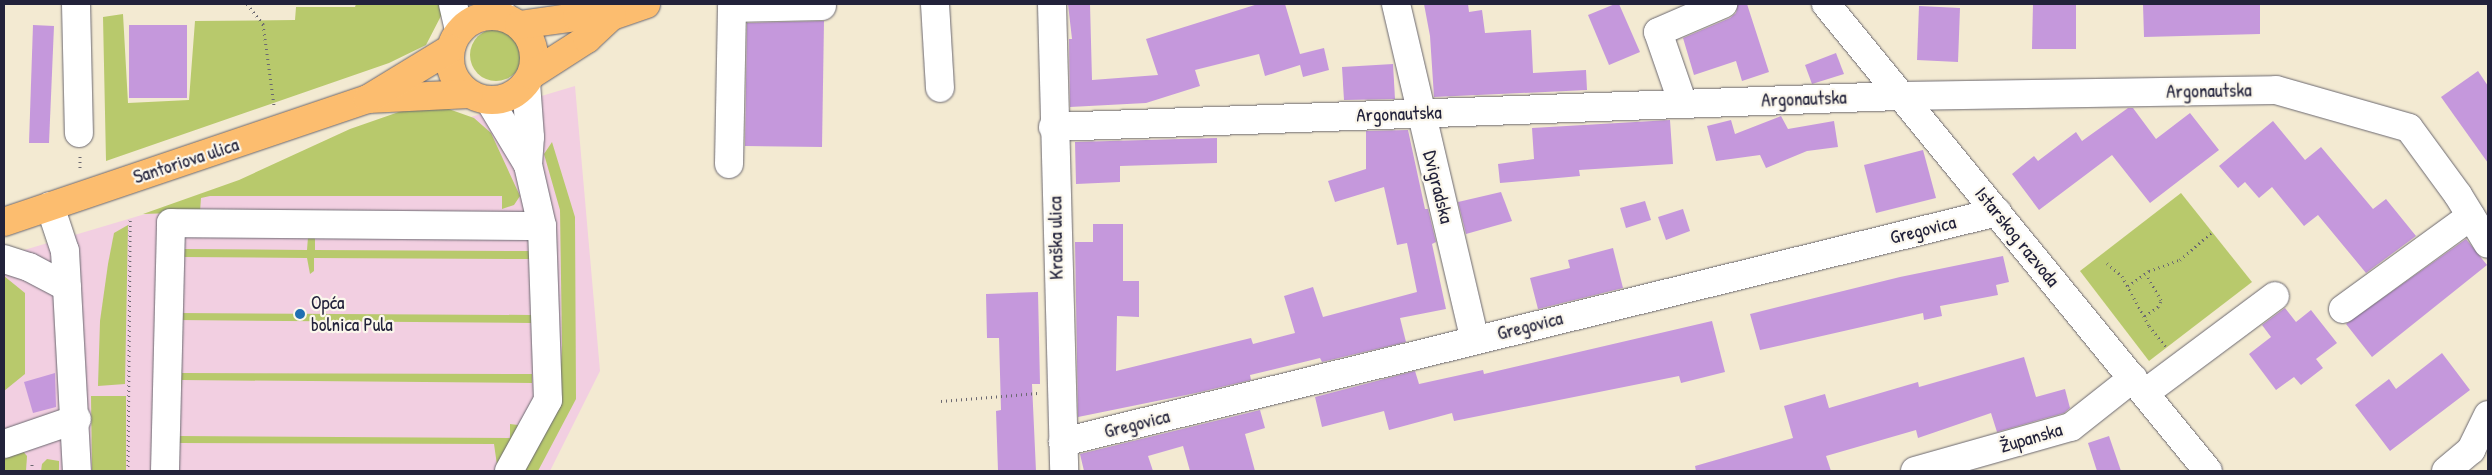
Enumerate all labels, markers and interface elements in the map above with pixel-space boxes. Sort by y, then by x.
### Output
street label: Argonautska [2166,79,2252,103]
street label: Argonautska [1761,86,1847,112]
street label: Argonautska [1356,101,1442,127]
street label: Santoriova ulica [130,133,242,189]
street label: Dvigradska [1418,148,1458,226]
street label: Istarskog razvoda [1970,183,2064,291]
street label: Kraška ulica [1044,196,1068,280]
street label: Gregovica [1888,211,1958,249]
place label: Opća bolnica Pula [311,292,393,336]
marker: Opća bolnica Pula [293,307,307,321]
street label: Gregovica [1495,307,1565,345]
street label: Gregovica [1102,405,1172,443]
street label: Županska [1997,418,2065,458]

